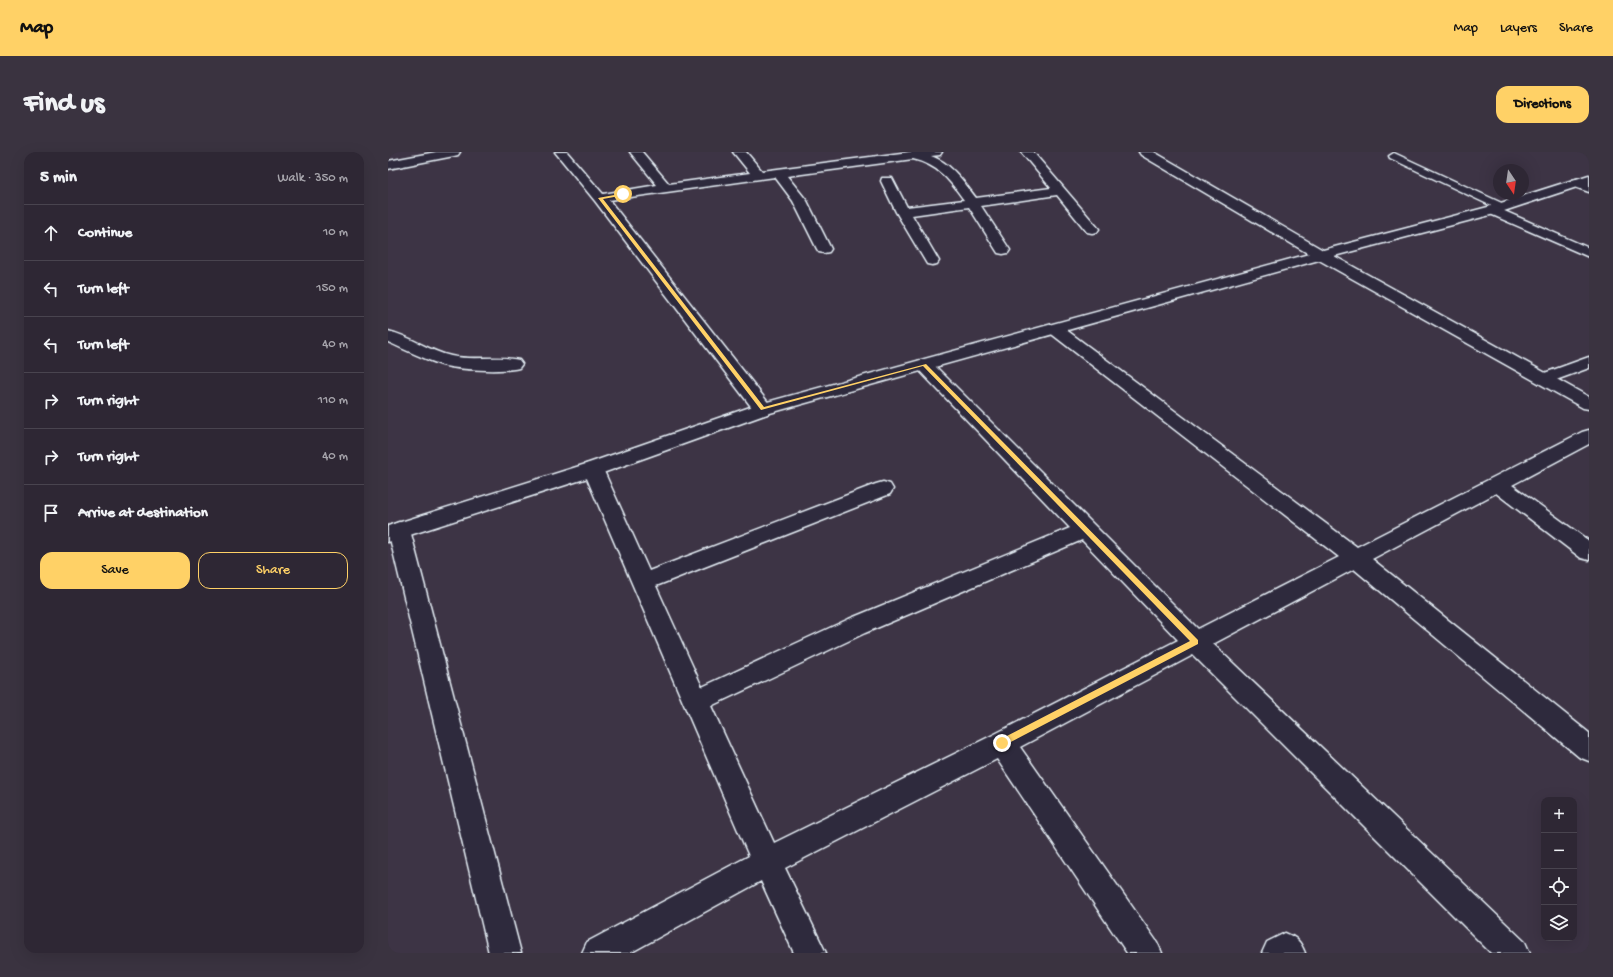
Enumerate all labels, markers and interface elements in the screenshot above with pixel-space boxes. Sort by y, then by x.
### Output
text: Map [20,17,53,40]
text: Map [1454,20,1478,37]
text: Layers [1500,20,1537,37]
text: Share [1559,20,1593,37]
button: Directions [1496,86,1589,123]
text: Find us [24,88,104,121]
north arrow [1493,164,1529,200]
text: 5 min [40,168,77,188]
text: Walk · 350 m [278,171,348,186]
route start [614,185,632,203]
icon: ahead [40,222,62,244]
text: Continue [78,224,132,242]
text: 10 m [323,225,348,240]
icon: left [40,278,62,300]
text: Turn left [78,280,129,298]
text: 150 m [316,281,348,296]
icon: left [40,334,62,356]
text: Turn left [78,336,129,354]
text: 40 m [322,337,348,352]
icon: right [40,390,62,412]
text: Turn right [78,392,138,410]
text: 110 m [318,393,348,408]
icon: right [40,446,62,468]
text: Turn right [78,448,138,466]
text: 40 m [322,449,348,464]
icon: arrive [40,502,62,524]
text: Arrive at destination [78,504,208,522]
button: Save [40,552,190,589]
button: Share [198,552,348,589]
route end [993,734,1011,752]
map controls [1541,797,1577,941]
button: + [1541,797,1577,833]
button: − [1541,833,1577,869]
button: locate [1541,869,1577,905]
button: layers [1541,905,1577,941]

